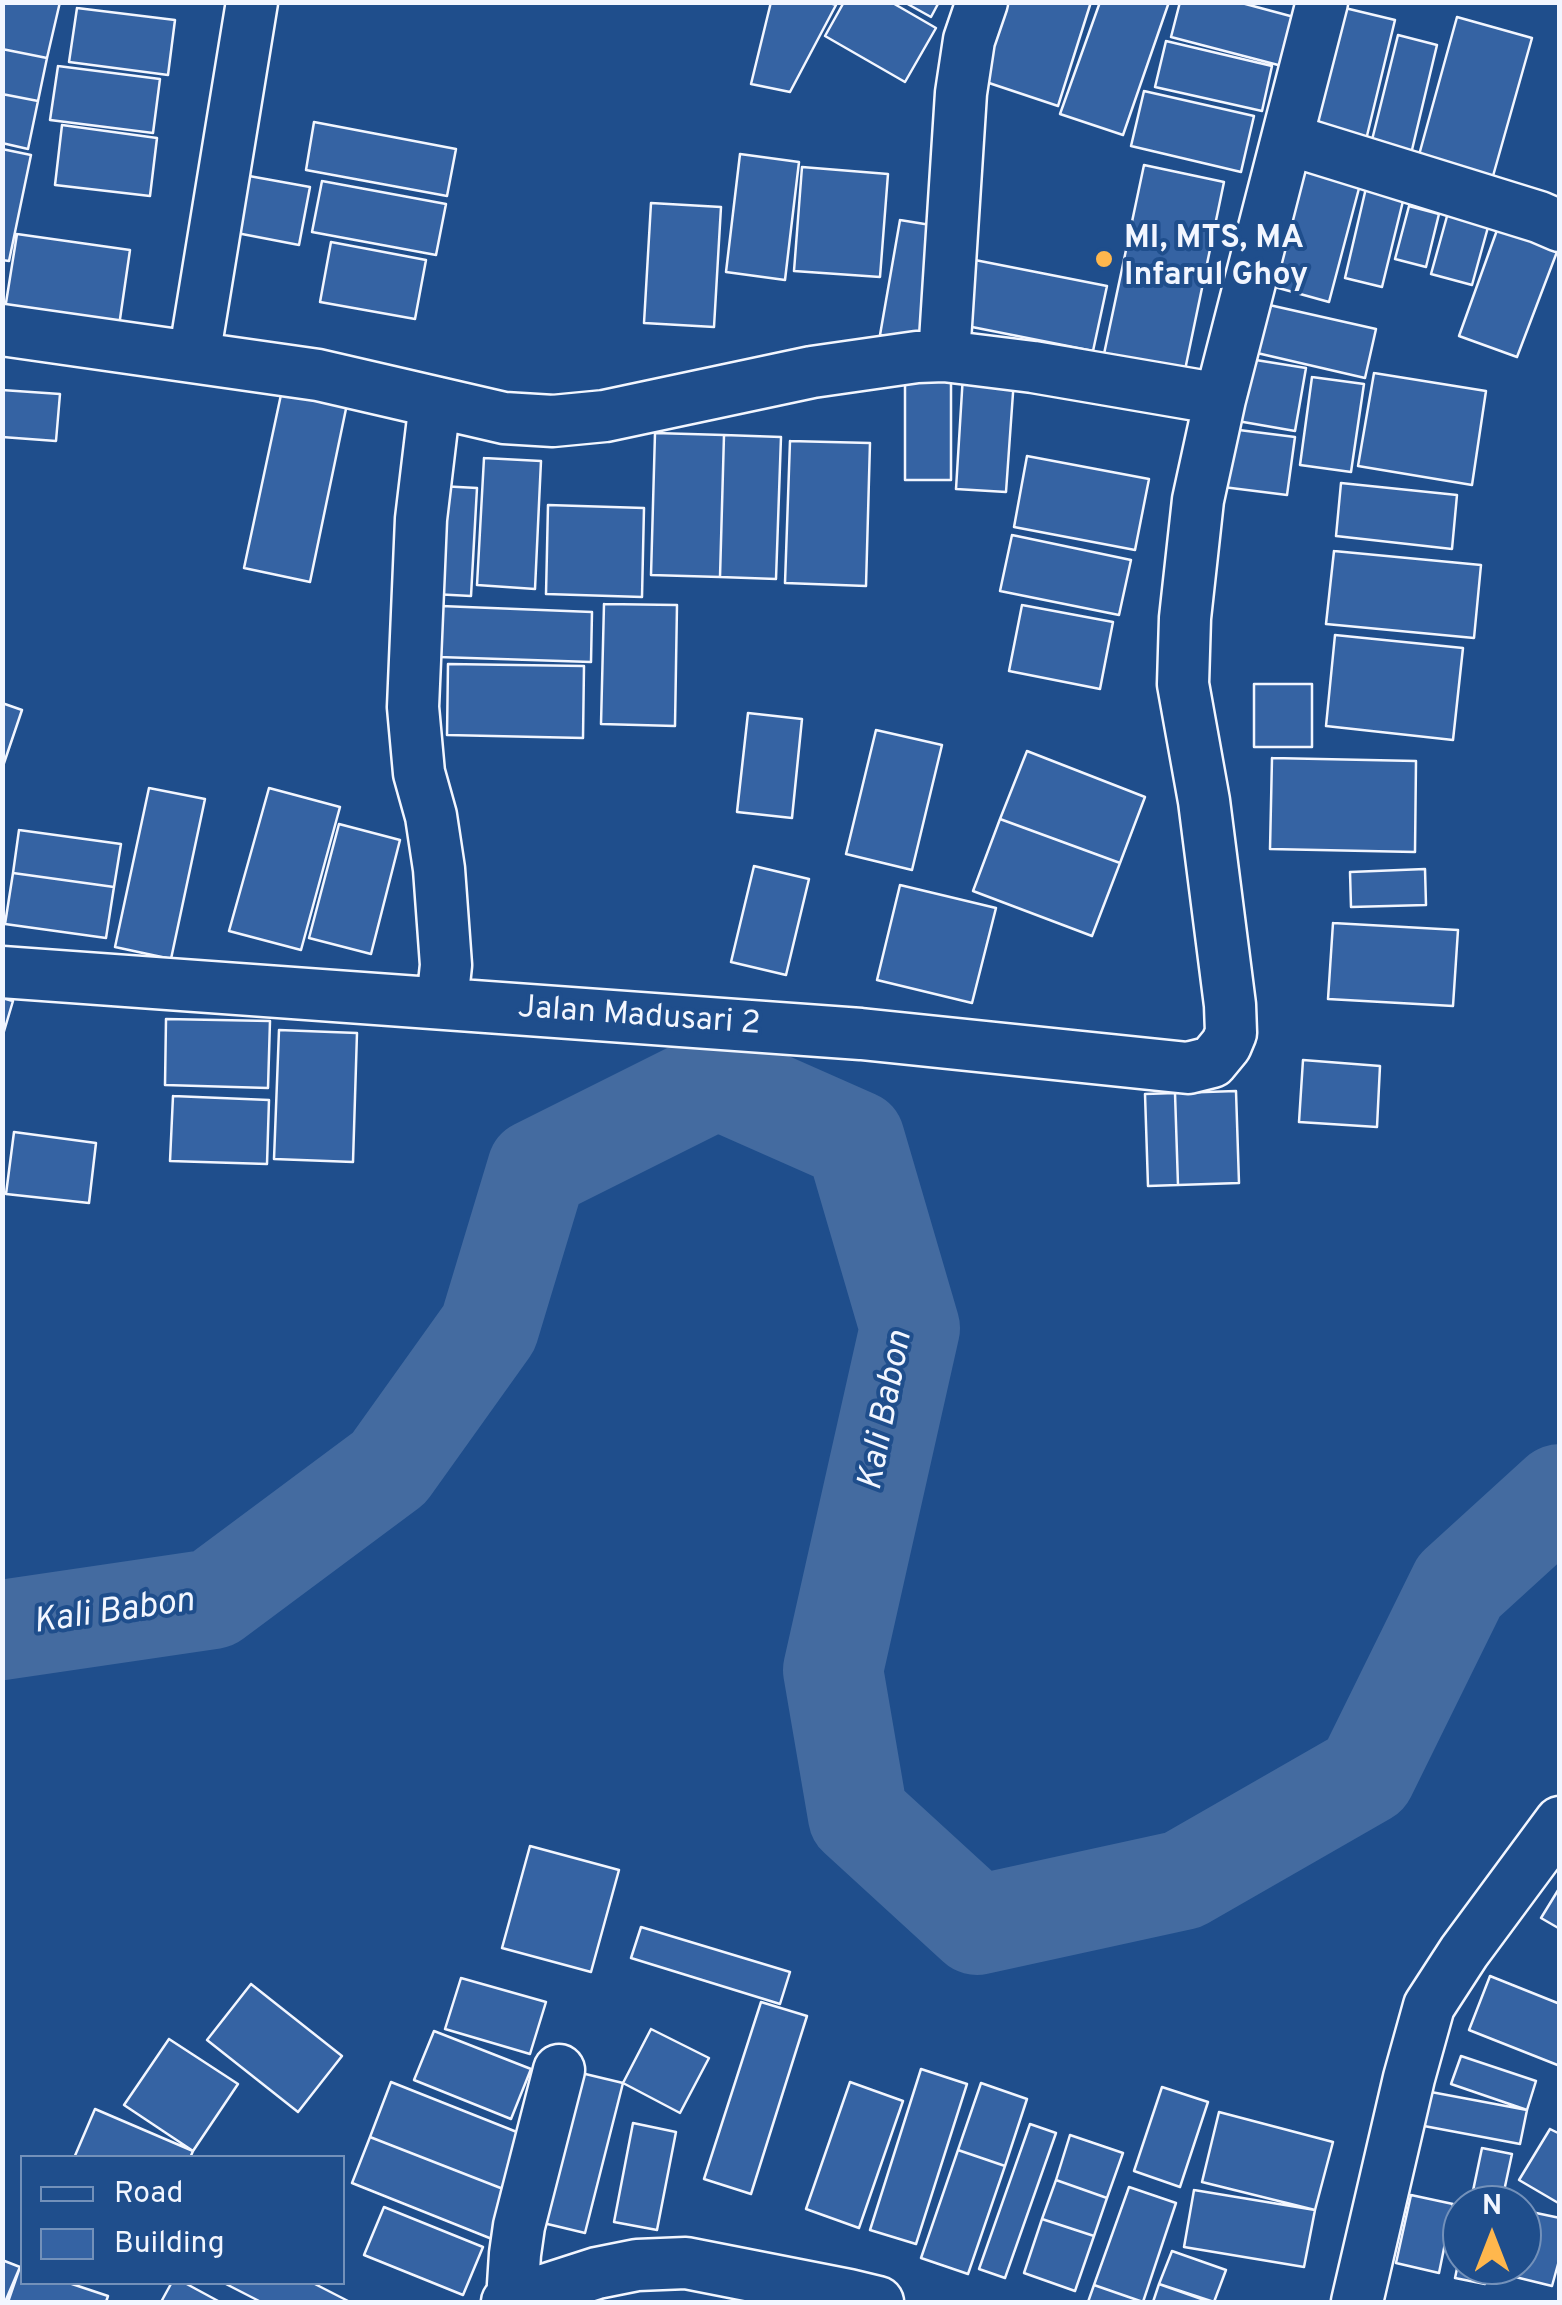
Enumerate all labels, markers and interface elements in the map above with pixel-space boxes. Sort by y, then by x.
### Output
place label: MI, MTS, MA Infarul Ghoy [1124,222,1308,297]
marker: MI, MTS, MA Infarul Ghoy [1093,248,1115,270]
street label: Jalan Madusari 2 [516,990,762,1046]
water label: Kali Babon [852,1328,924,1494]
water label: Kali Babon [31,1582,197,1646]
legend [20,2155,345,2285]
text: Road [114,2176,183,2213]
north arrow [1442,2185,1542,2285]
text: N [1482,2189,1502,2225]
text: Building [114,2226,225,2263]

